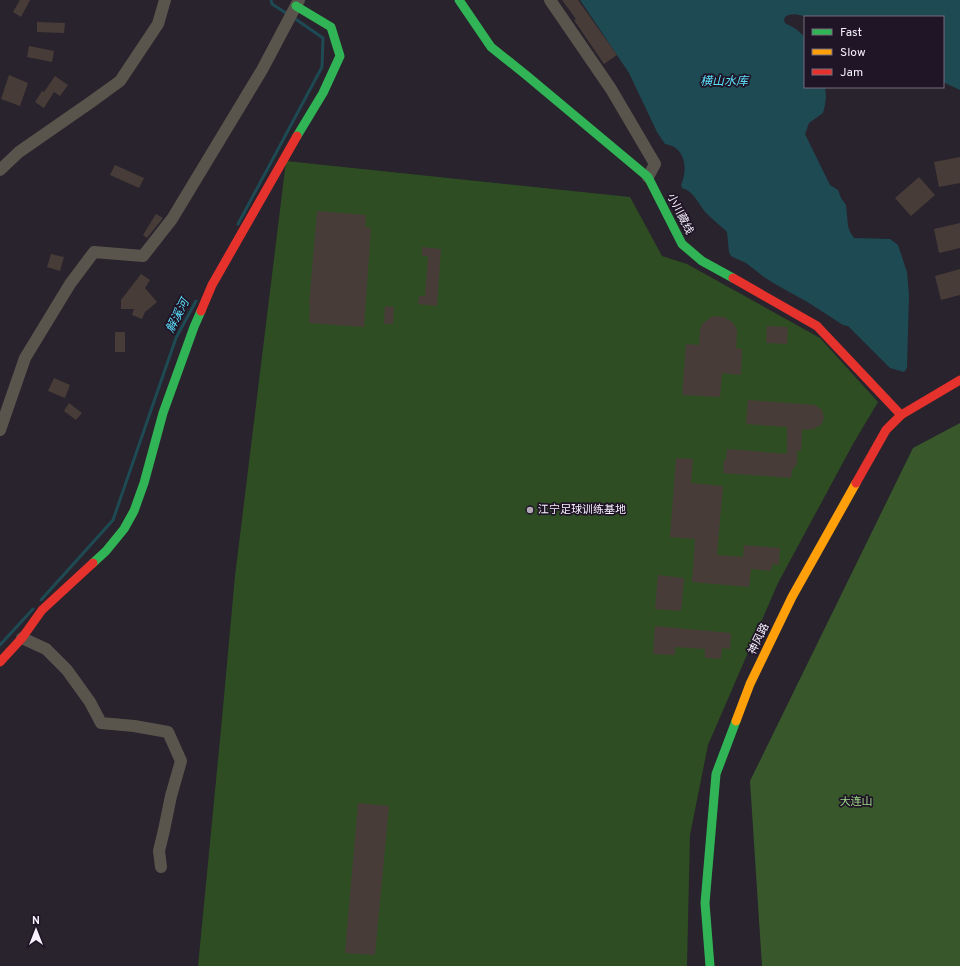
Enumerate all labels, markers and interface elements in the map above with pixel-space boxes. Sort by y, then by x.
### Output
legend [804,16,944,88]
text: Fast [840,25,862,41]
text: Slow [840,45,866,61]
text: Jam [840,65,863,81]
water label: 横山水库 [700,74,750,90]
street label: 小川藏线 [664,191,696,237]
water label: 解溪河 [163,295,194,336]
place label: 江宁足球训练基地 [538,503,626,517]
marker: 江宁足球训练基地 [525,505,535,515]
street label: 神风路 [745,621,773,657]
park label: 大连山 [840,795,873,809]
north arrow [16,910,56,950]
text: N [32,914,40,928]

